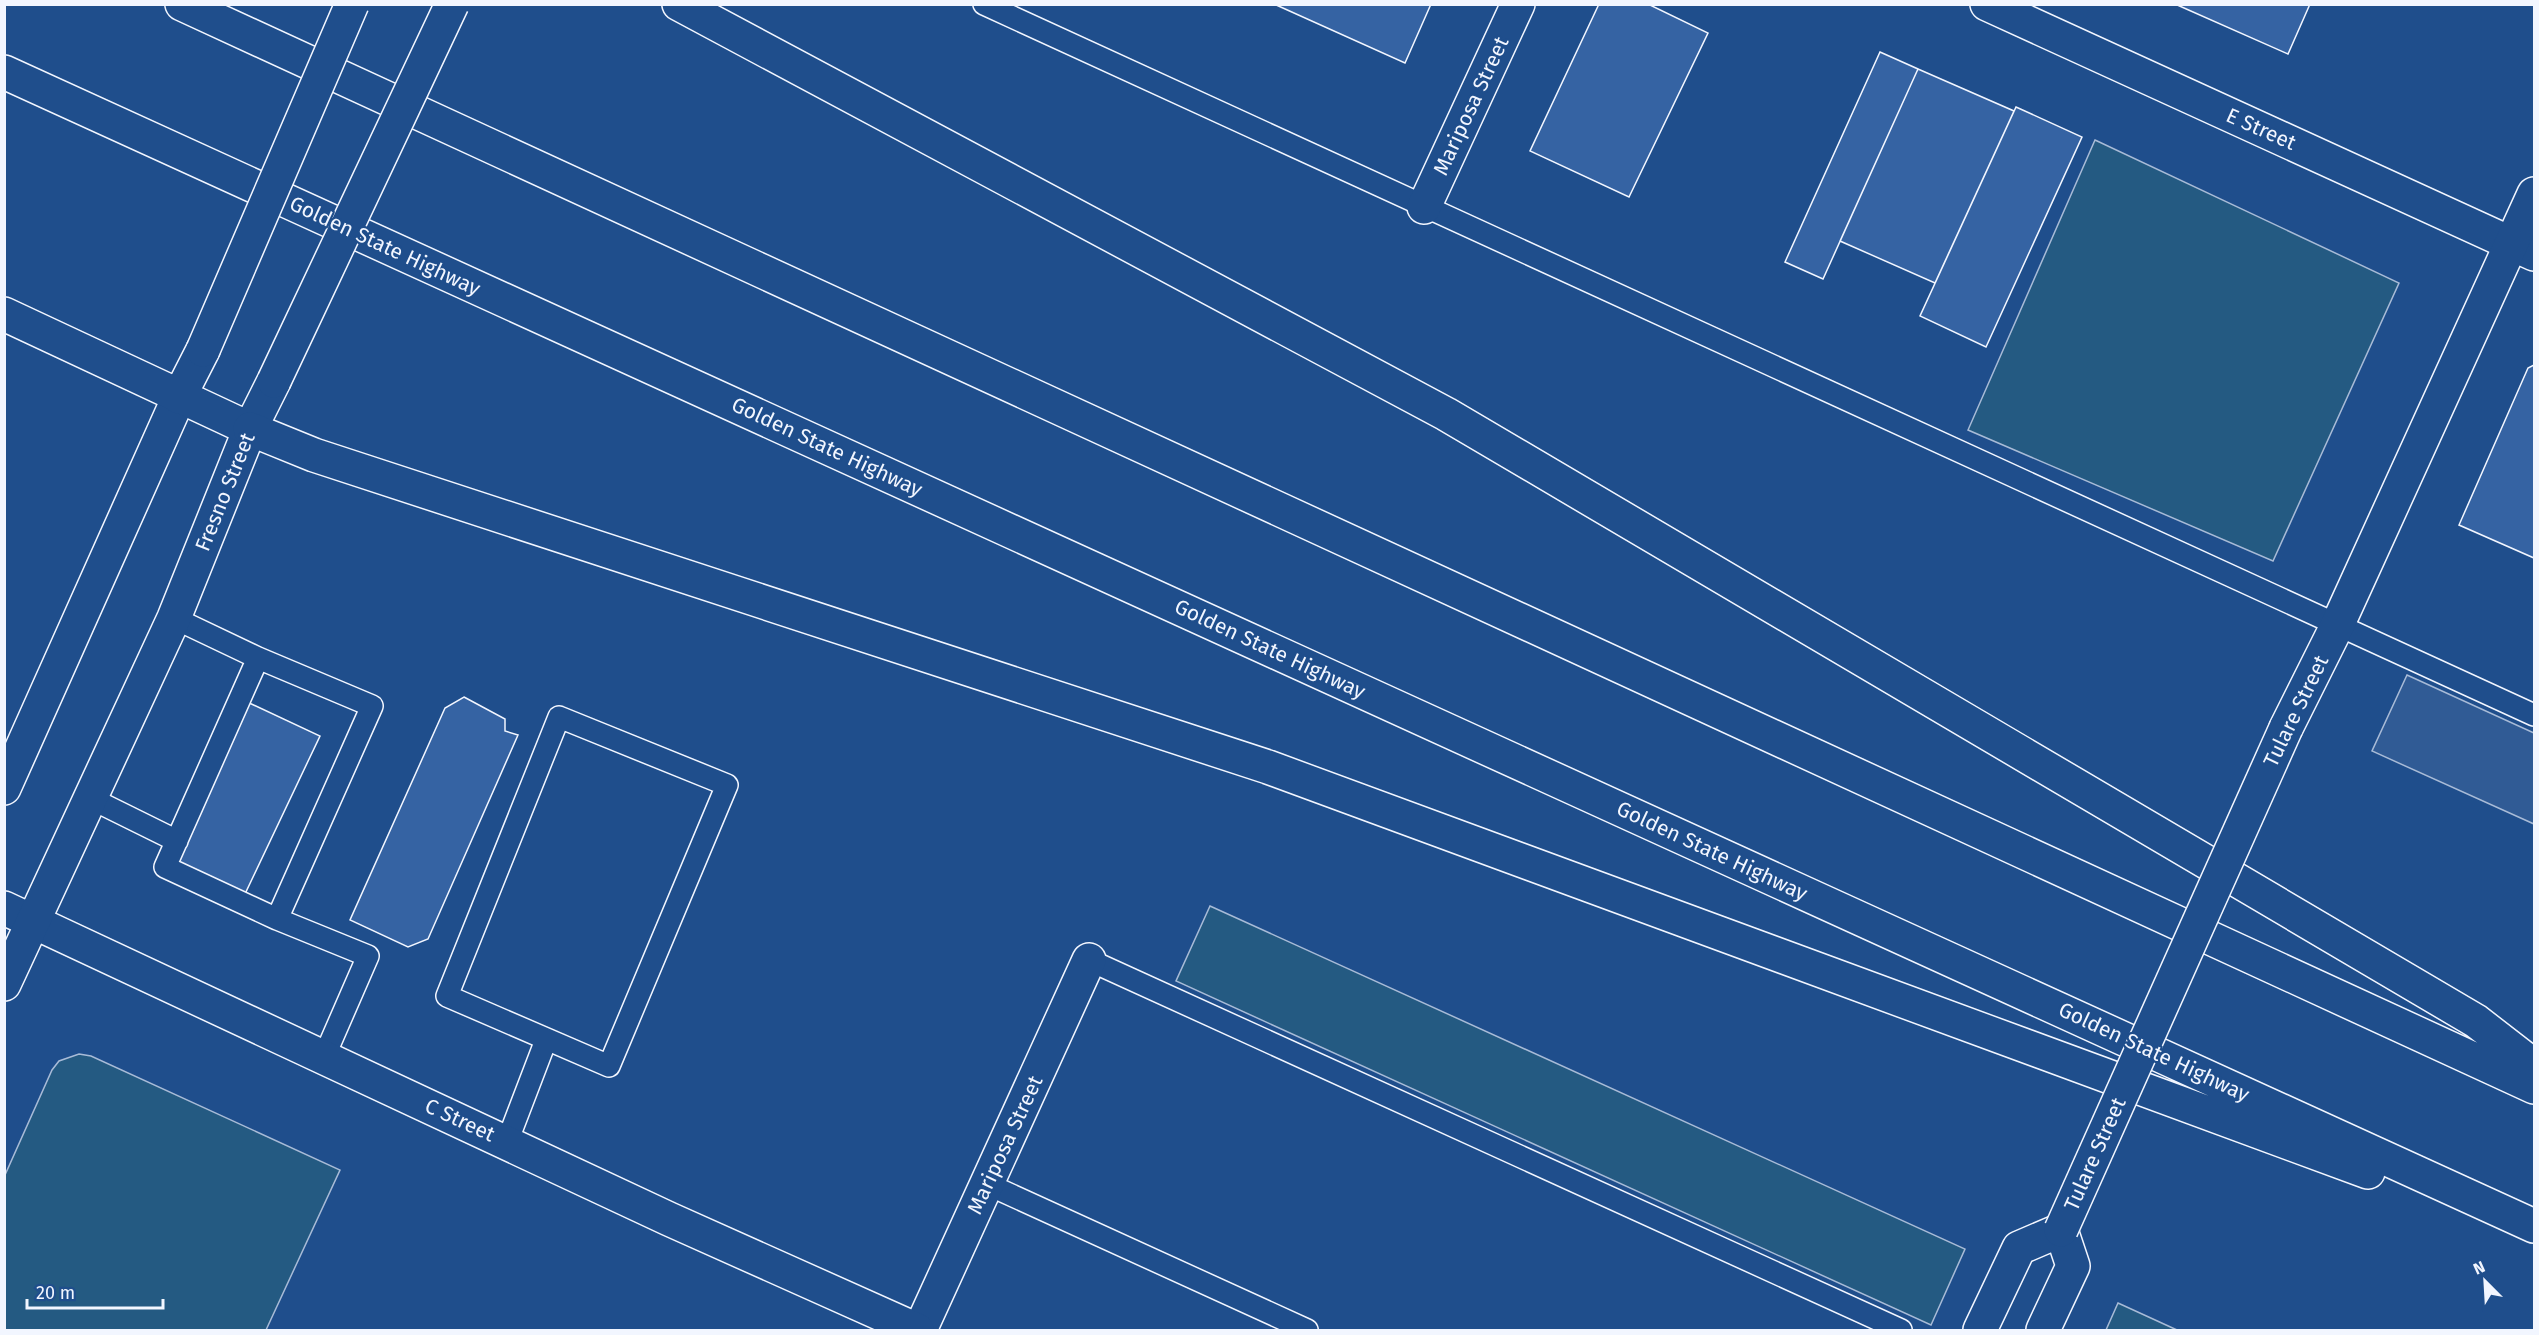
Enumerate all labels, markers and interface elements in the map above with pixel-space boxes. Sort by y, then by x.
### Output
street label: Mariposa Street [1428,32,1515,180]
street label: E Street [2222,102,2300,156]
street label: Golden State Highway [285,190,485,302]
street label: Golden State Highway [727,391,927,503]
street label: Fresno Street [189,429,261,555]
street label: Golden State Highway [1170,593,1370,705]
street label: Tulare Street [2258,650,2334,771]
street label: Golden State Highway [1612,795,1812,907]
street label: Golden State Highway [2054,996,2254,1108]
street label: Mariposa Street [962,1071,1049,1219]
street label: C Street [421,1093,500,1148]
street label: Tulare Street [2058,1093,2132,1215]
north arrow [2455,1251,2515,1311]
text: N [2470,1257,2488,1279]
scale bar [27,1272,164,1310]
text: 20 m [36,1282,75,1304]

